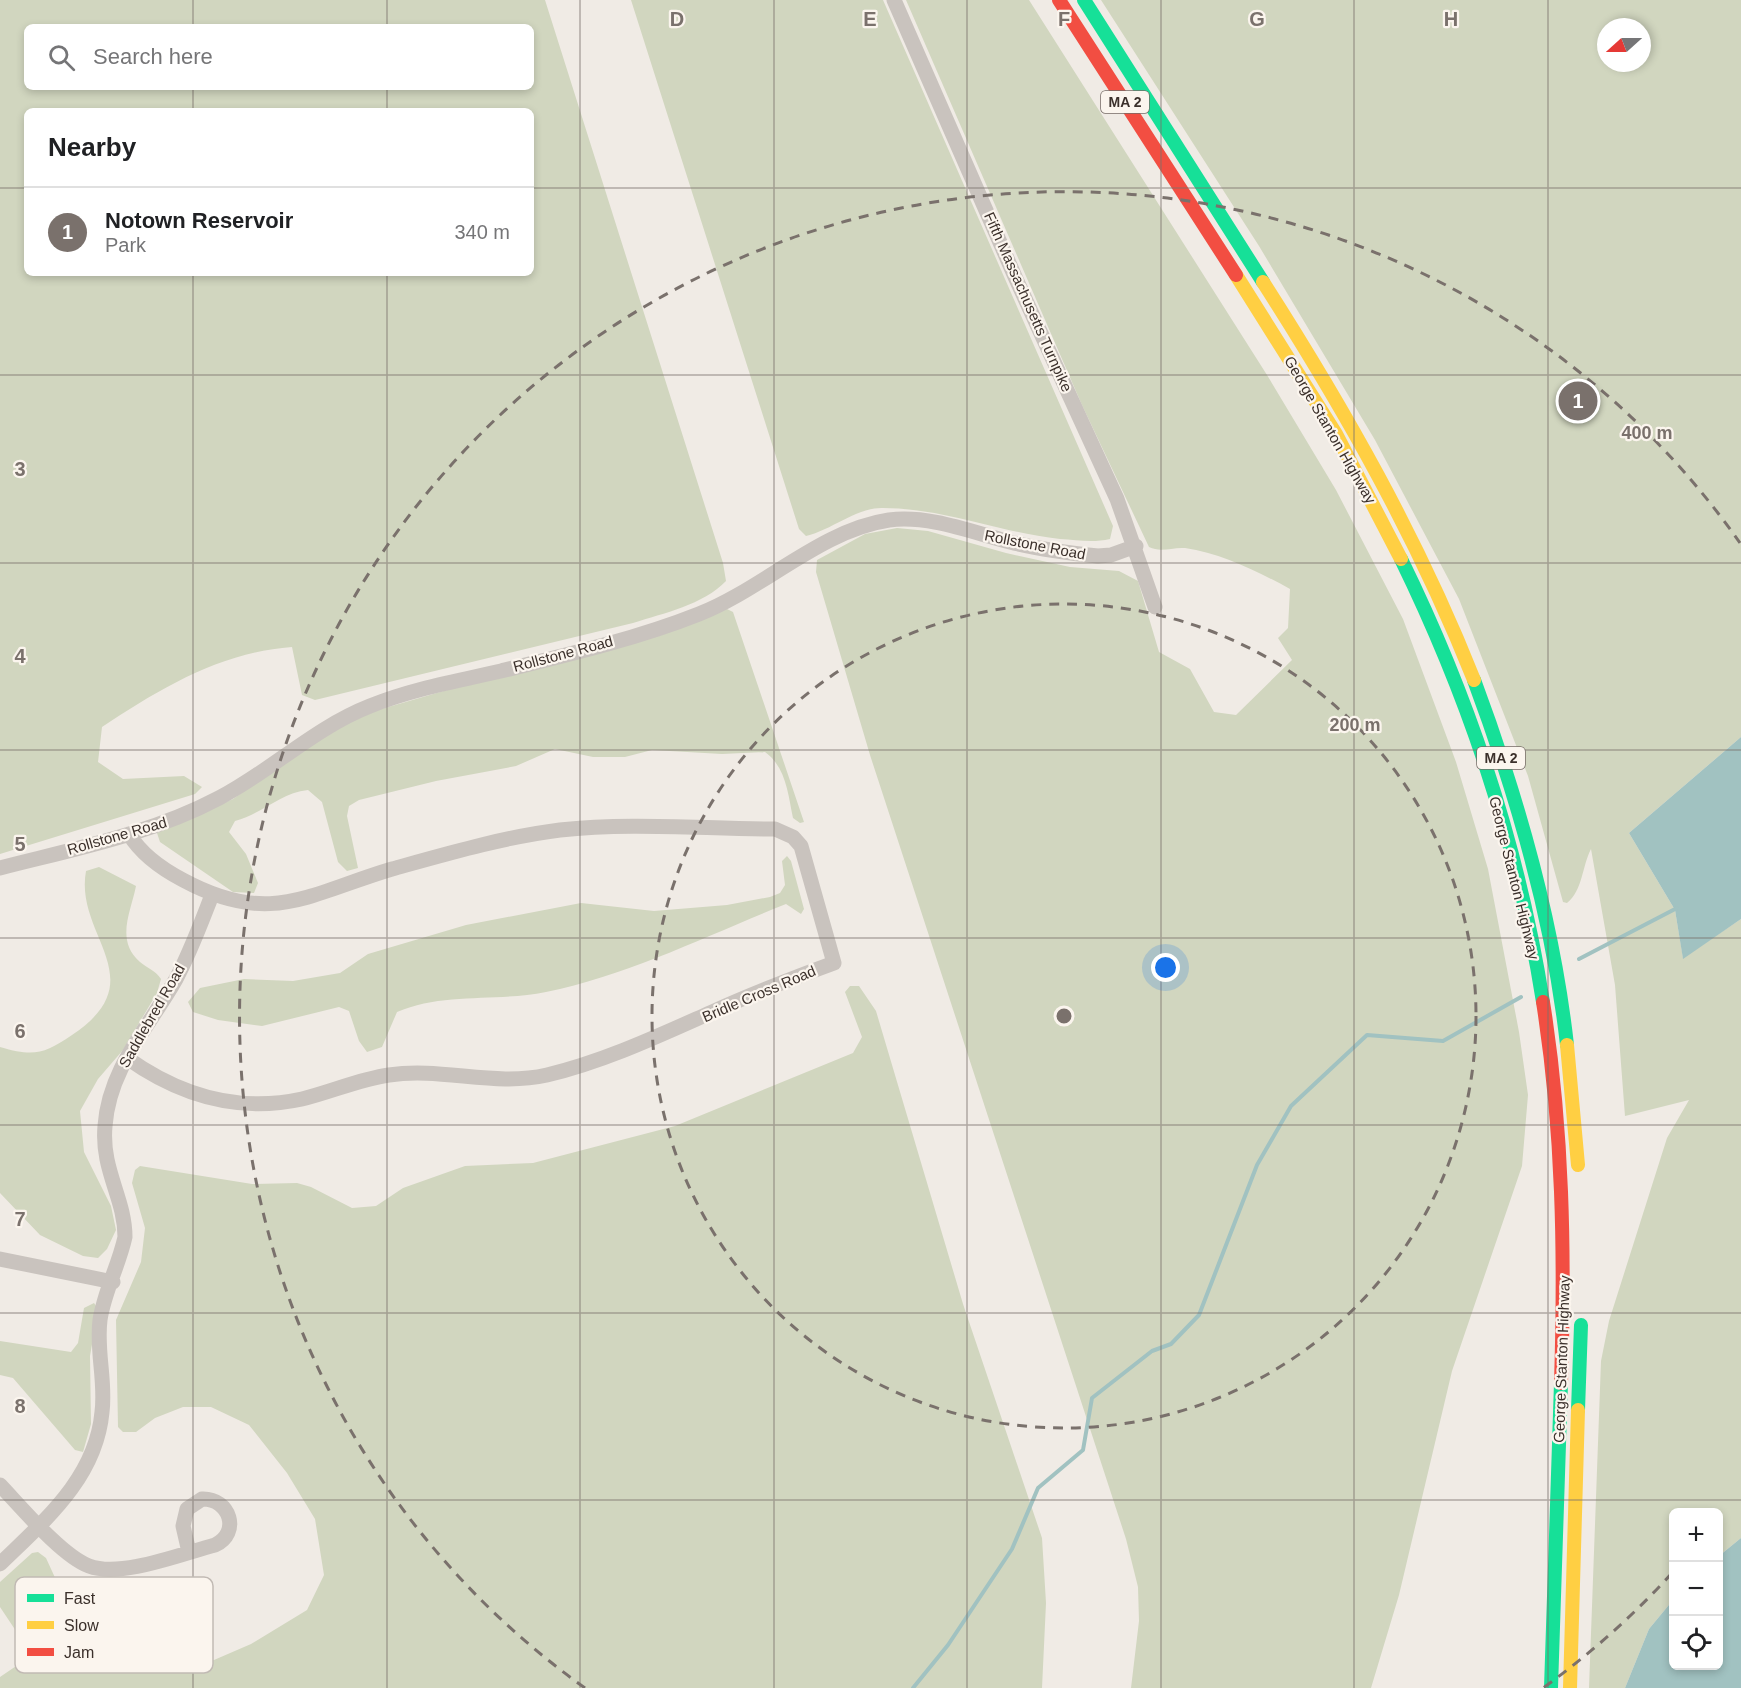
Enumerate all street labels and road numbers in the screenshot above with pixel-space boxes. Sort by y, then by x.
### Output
road number: MA 2 [1101,91,1149,113]
street label: Fifth Massachusetts Turnpike [981,209,1076,394]
street label: George Stanton Highway [1281,353,1380,507]
street label: Rollstone Road [983,526,1087,563]
street label: Rollstone Road [511,632,615,675]
road number: MA 2 [1477,747,1525,769]
street label: George Stanton Highway [1486,795,1543,962]
street label: Rollstone Road [65,813,168,858]
street label: Saddlebred Road [115,961,188,1071]
street label: Bridle Cross Road [699,962,818,1025]
street label: George Stanton Highway [1550,1274,1573,1443]

